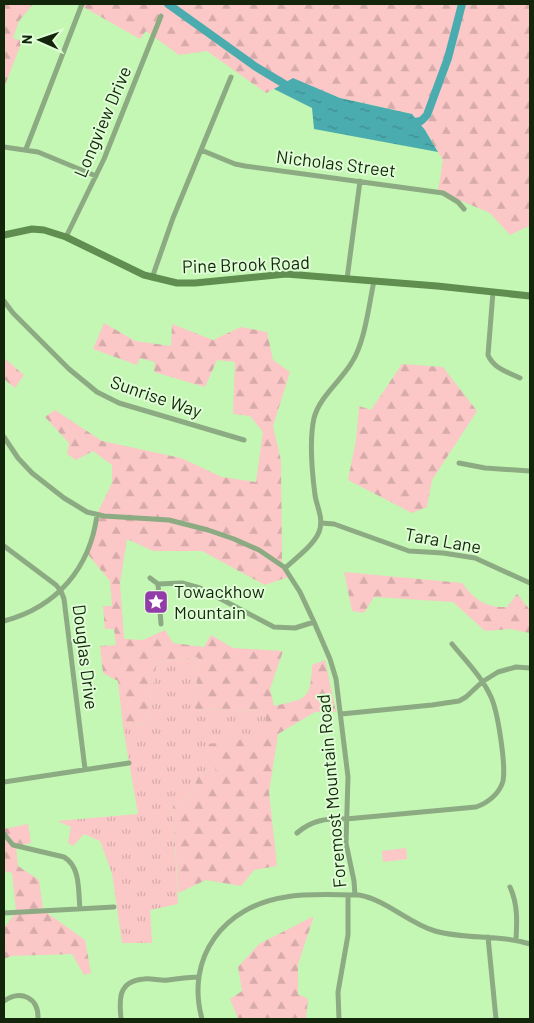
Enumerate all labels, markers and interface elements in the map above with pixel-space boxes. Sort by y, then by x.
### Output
north arrow [15,15,65,65]
text: N [18,35,35,44]
street label: Longview Drive [69,63,135,180]
street label: Nicholas Street [275,145,397,181]
street label: Pine Brook Road [182,251,310,277]
street label: Sunrise Way [108,370,205,422]
street label: Tara Lane [403,522,483,558]
place label: Towackhow Mountain [174,580,265,623]
place icon: Towackhow Mountain [143,589,169,615]
street label: Douglas Drive [69,603,103,711]
street label: Foremost Mountain Road [312,693,350,889]

